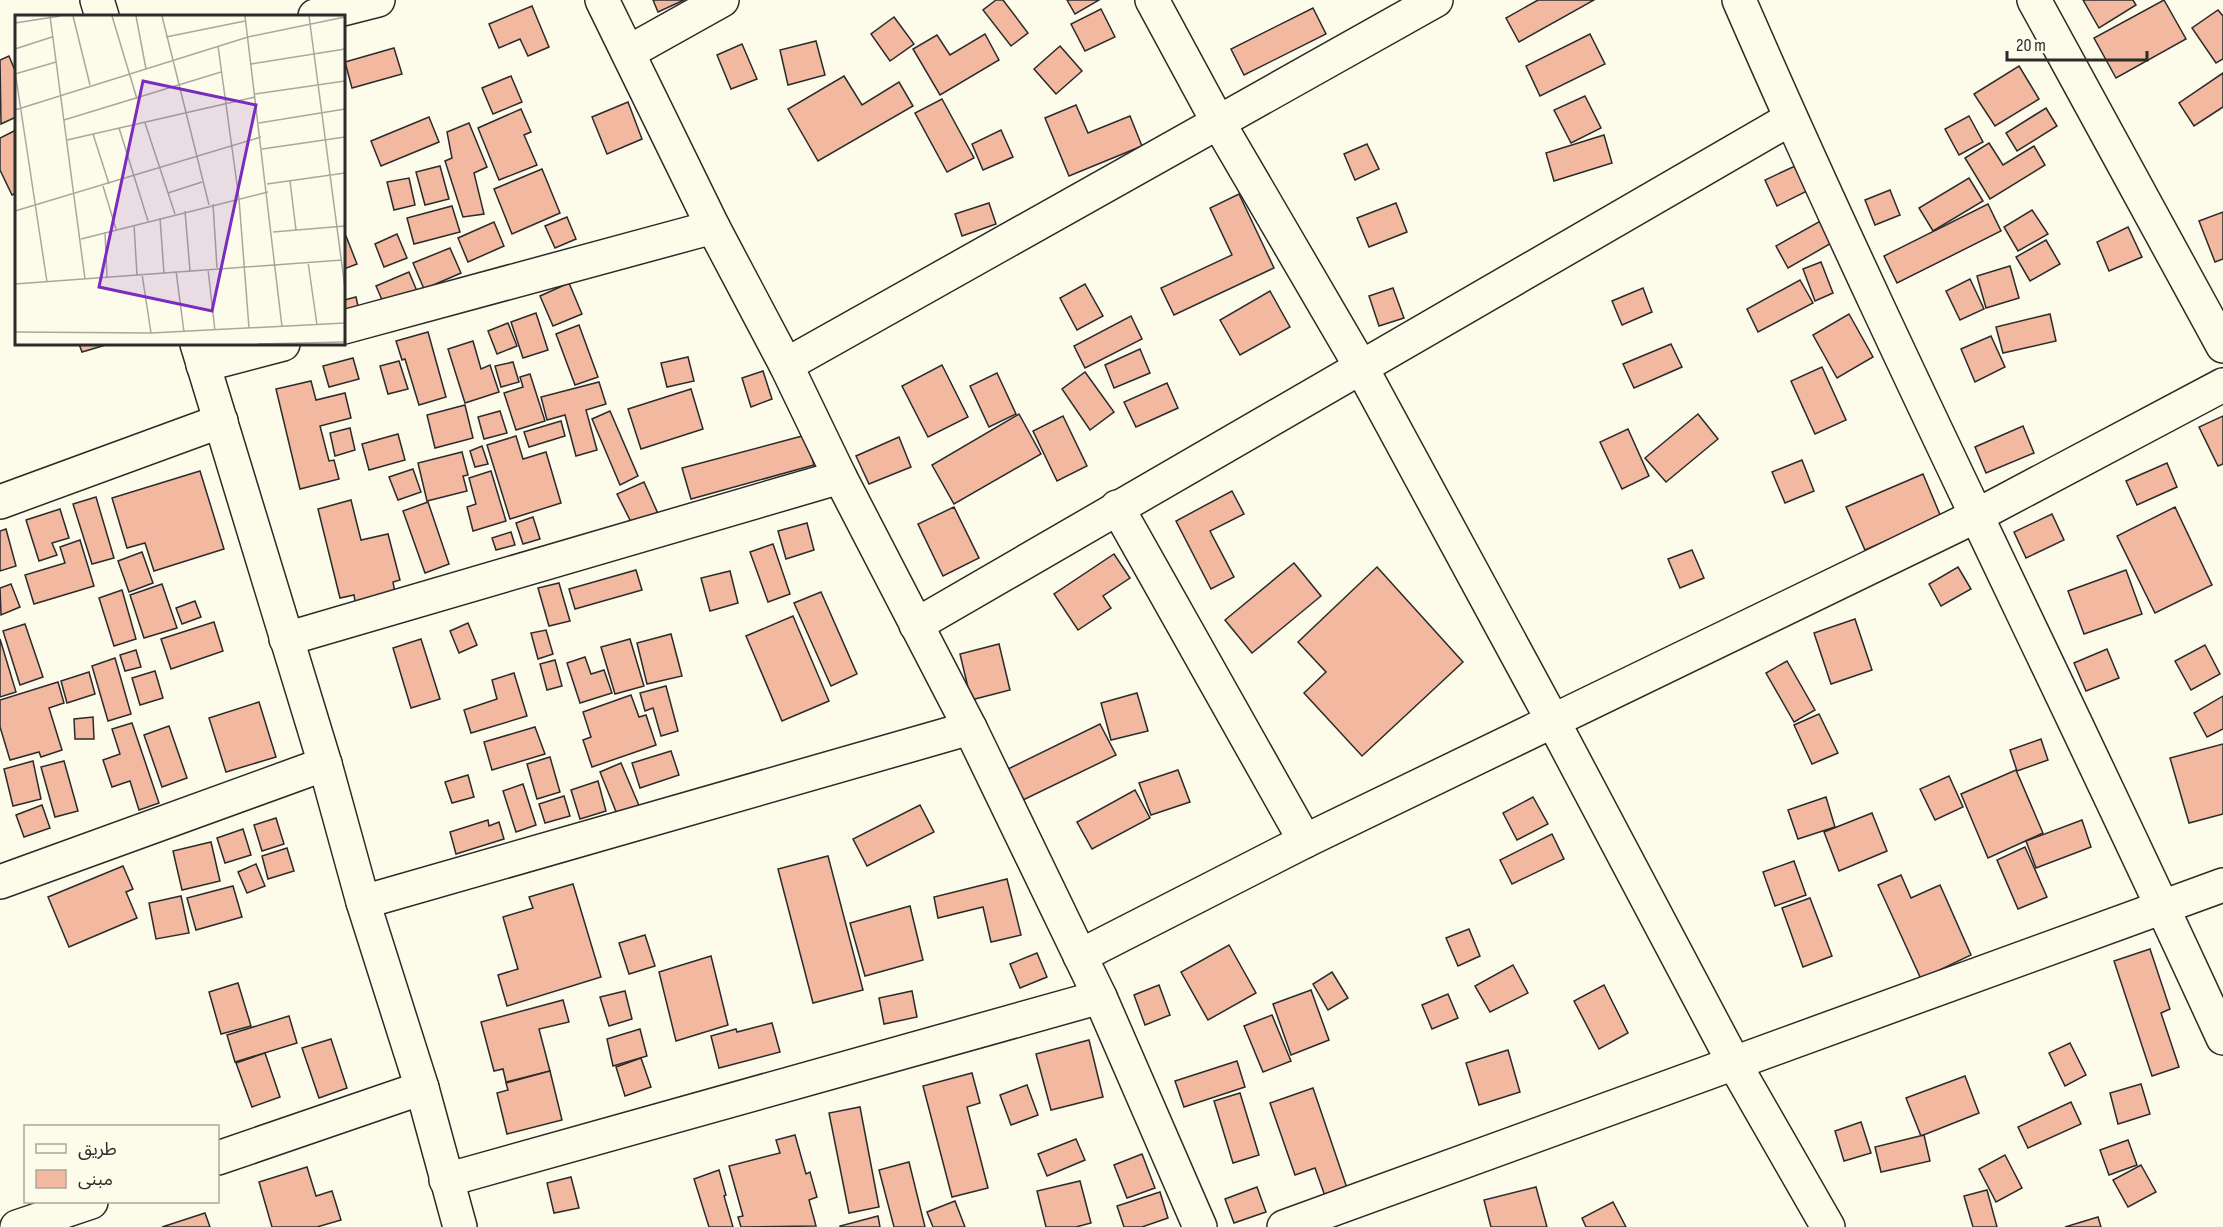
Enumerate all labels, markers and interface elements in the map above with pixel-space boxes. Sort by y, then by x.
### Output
inset map [15,15,345,345]
scale bar [2007,24,2146,62]
text: 20 m [2016,35,2046,56]
legend [24,1125,219,1203]
text: طريق [78,1139,117,1160]
text: مبنى [78,1169,113,1190]

